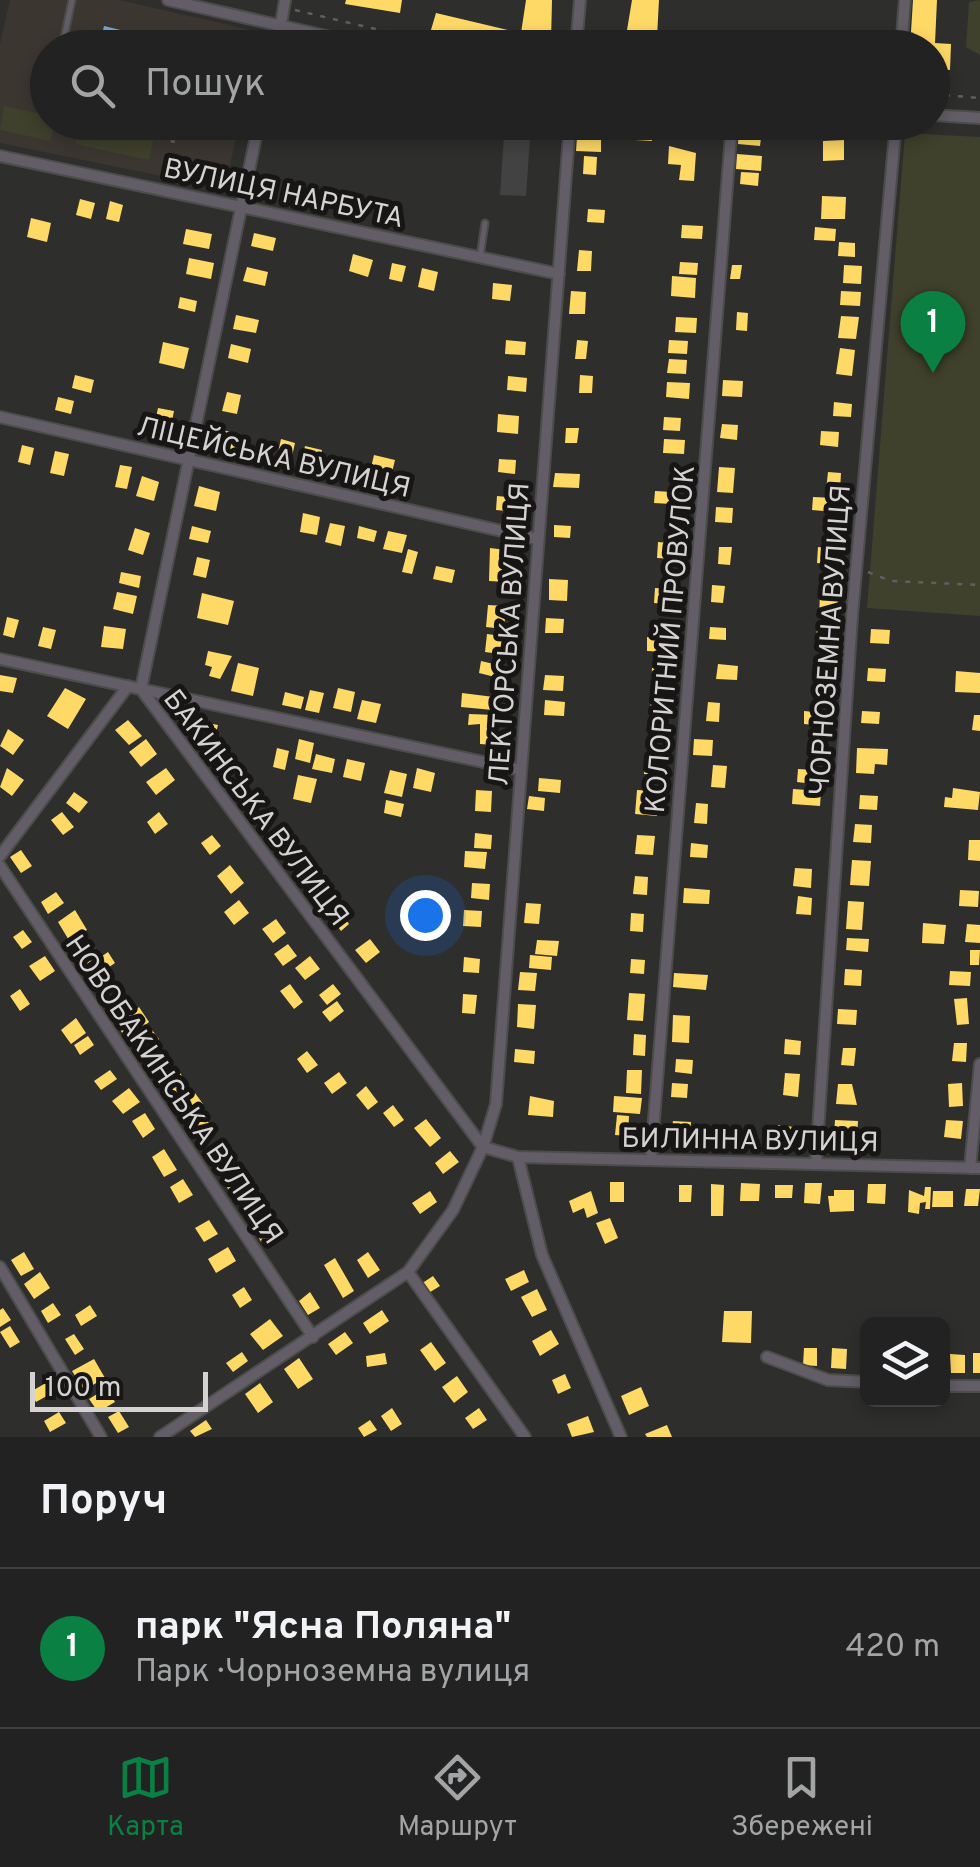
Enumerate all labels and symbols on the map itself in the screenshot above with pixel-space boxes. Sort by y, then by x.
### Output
street label: ВУЛИЦЯ НАРБУТА [160,152,407,238]
pin: 1 [900,290,966,373]
street label: ЛІЦЕЙСЬКА ВУЛИЦЯ [133,408,414,508]
street label: КОЛОРИТНИЙ ПРОВУЛОК [637,464,705,815]
street label: ЛЕКТОРСЬКА ВУЛИЦЯ [482,481,540,787]
street label: ЧОРНОЗЕМНА ВУЛИЦЯ [803,484,861,797]
street label: БАКИНСЬКА ВУЛИЦЯ [154,683,355,934]
your location [400,890,451,941]
street label: НОВОБАКИНСЬКА ВУЛИЦЯ [55,929,290,1252]
street label: БИЛИННА ВУЛИЦЯ [621,1122,879,1162]
scale bar [30,1367,208,1412]

